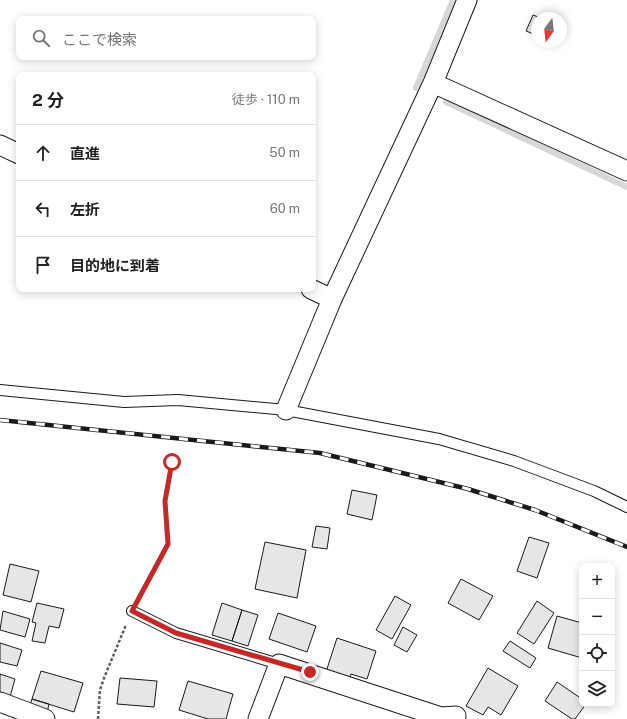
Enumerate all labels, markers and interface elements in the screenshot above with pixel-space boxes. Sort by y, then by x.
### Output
north arrow [531,12,567,48]
search box [16,16,316,60]
icon: search [30,27,52,49]
text: ここで検索 [62,31,137,48]
text: 2 分 [32,90,64,110]
text: 徒歩 · 110 m [232,92,300,107]
icon: ahead [32,142,54,164]
text: 直進 [70,145,100,162]
text: 50 m [269,145,300,160]
icon: left [32,198,54,220]
text: 左折 [70,201,100,218]
text: 60 m [270,201,300,216]
icon: arrive [32,254,54,276]
text: 目的地に到着 [70,257,160,274]
route start [163,453,181,471]
map controls [579,563,615,707]
button: + [579,563,615,599]
button: − [579,599,615,635]
button: locate [579,635,615,671]
route end [301,663,319,681]
button: layers [579,671,615,707]

